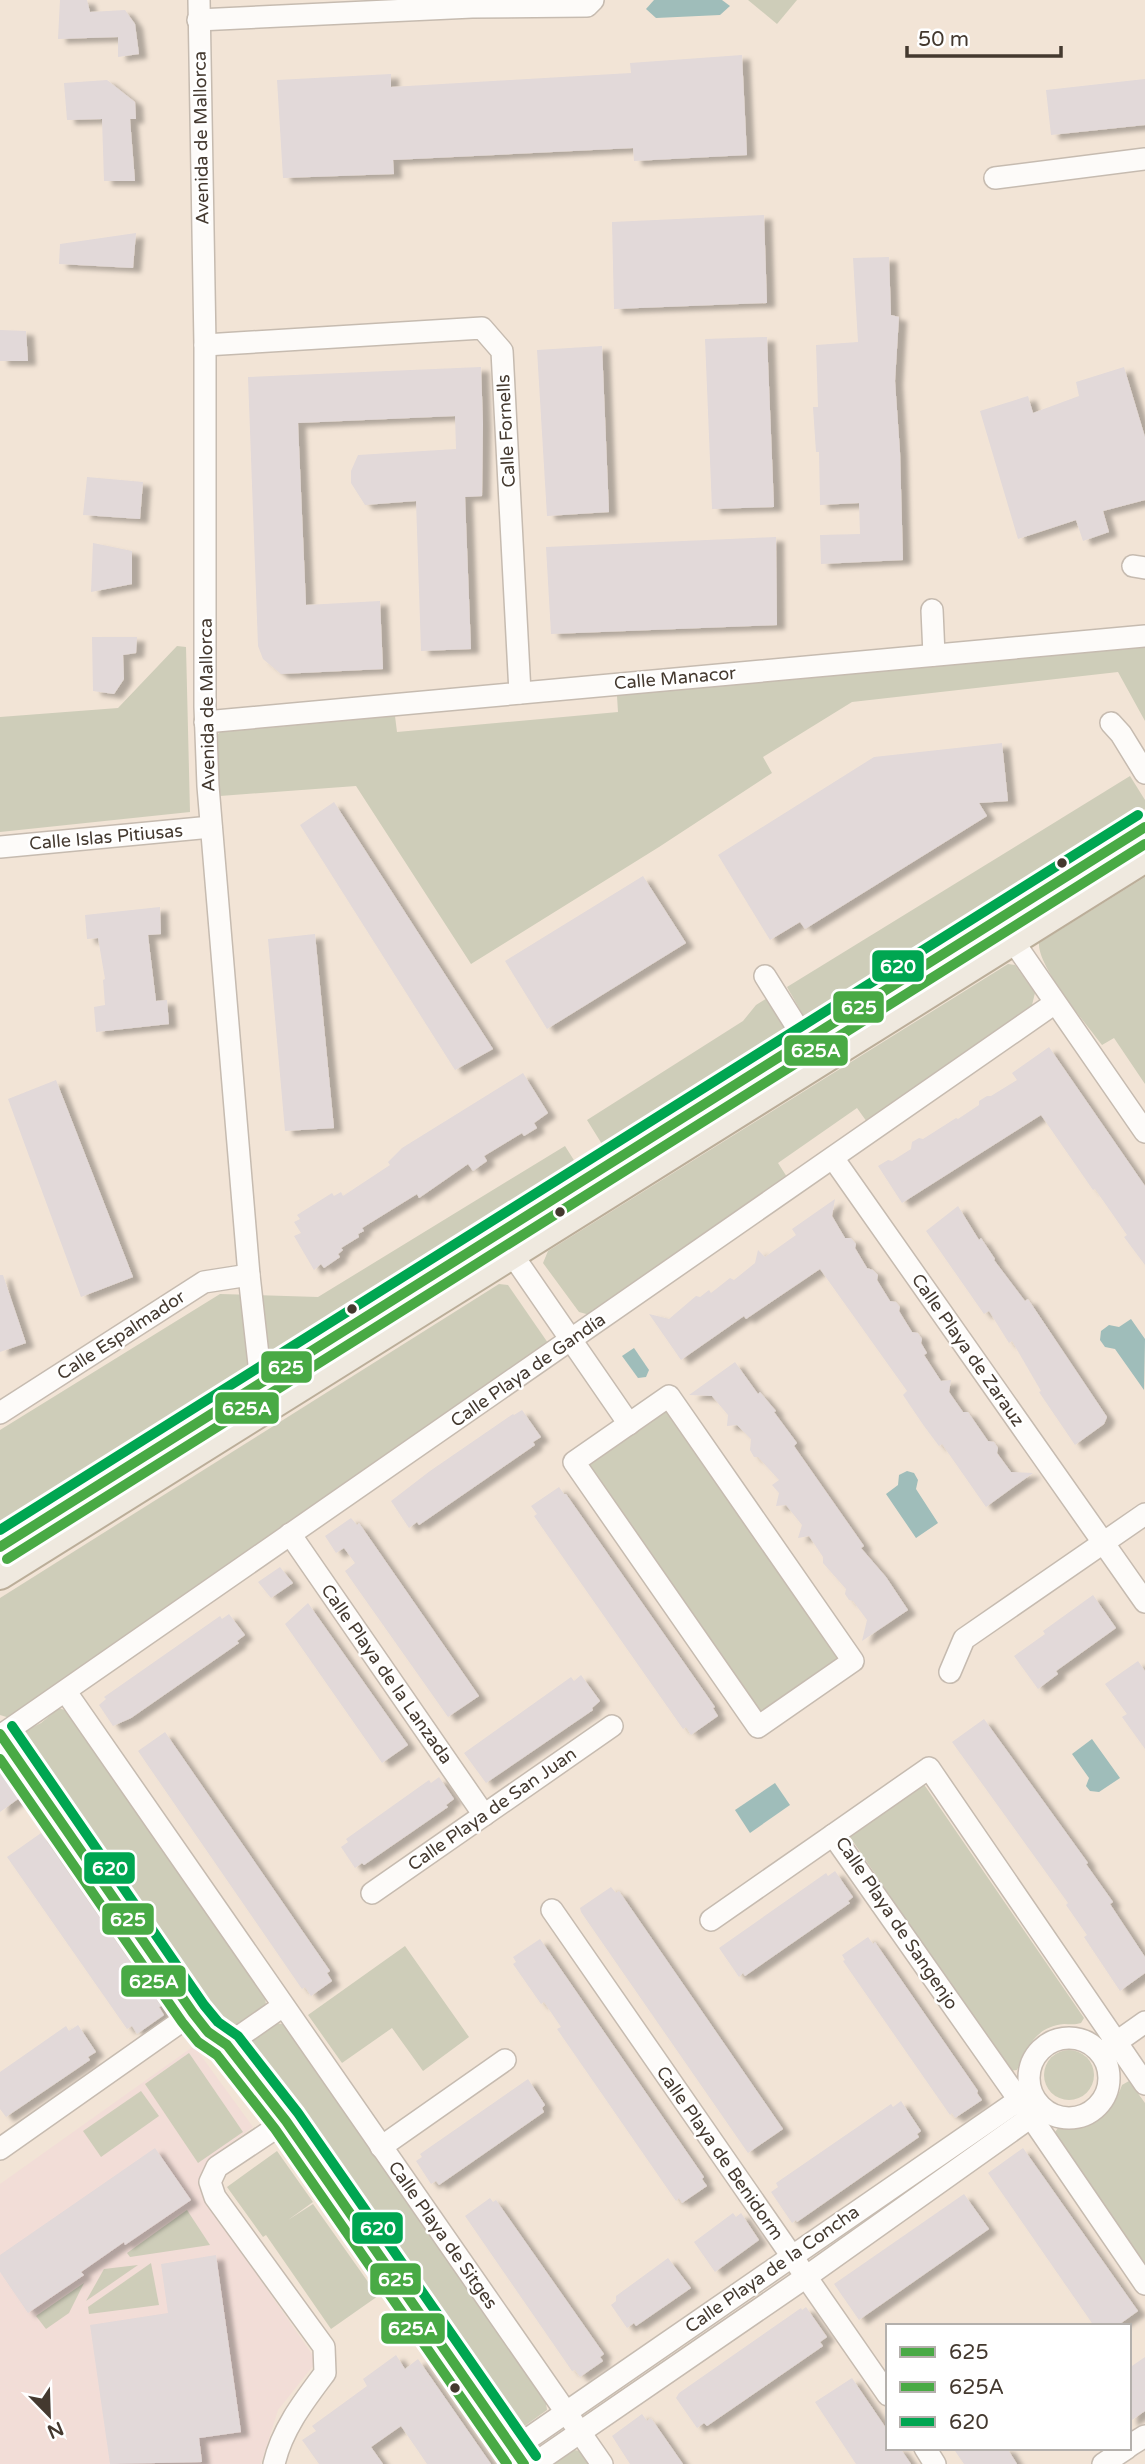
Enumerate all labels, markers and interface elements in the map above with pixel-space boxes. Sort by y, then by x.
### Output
scale bar [907,14,1061,58]
text: 50 m [918,27,969,52]
street label: Avenida de Mallorca [188,51,214,225]
street label: Calle Fornells [492,374,520,488]
street label: Avenida de Mallorca [194,618,220,792]
street label: Calle Manacor [613,662,737,694]
street label: Calle Islas Pitiusas [28,819,184,855]
unlabelled marker [1055,856,1069,870]
line badge: 620 [871,949,925,983]
text: 620 [880,956,916,978]
line badge: 625 [832,990,885,1024]
text: 625 [841,997,877,1019]
line badge: 625A [783,1034,849,1067]
text: 625A [791,1040,841,1062]
unlabelled marker [553,1205,567,1219]
street label: Calle Playa de Zarauz [907,1269,1029,1431]
street label: Calle Espalmador [53,1285,189,1385]
unlabelled marker [345,1302,359,1316]
street label: Calle Playa de Gandía [446,1308,610,1432]
line badge: 625 [260,1350,313,1384]
text: 625 [268,1357,304,1379]
line badge: 625A [214,1391,280,1425]
text: 625A [222,1398,272,1420]
street label: Calle Playa de la Lanzada [316,1580,458,1768]
street label: Calle Playa de San Juan [403,1742,581,1876]
street label: Calle Playa de Sangenjo [831,1832,963,2014]
line badge: 620 [83,1851,136,1885]
text: 620 [92,1858,128,1880]
line badge: 625 [101,1902,155,1936]
text: 625 [110,1909,146,1931]
line badge: 625A [120,1964,187,1998]
text: 625A [129,1971,179,1993]
street label: Calle Playa de Benidorm [652,2062,788,2244]
street label: Calle Playa de Sitges [384,2157,502,2313]
street label: Calle Playa de la Concha [681,2200,863,2338]
line badge: 620 [351,2211,404,2245]
text: 620 [360,2218,396,2240]
line badge: 625 [369,2262,422,2296]
text: 625 [378,2269,414,2291]
line badge: 625A [380,2312,446,2345]
text: 625A [388,2318,438,2340]
legend [886,2324,1131,2450]
text: 625 [949,2340,989,2365]
text: 625A [949,2375,1004,2400]
north arrow [14,2380,84,2450]
unlabelled marker [448,2381,462,2395]
text: 620 [949,2410,989,2435]
text: N [44,2417,67,2443]

